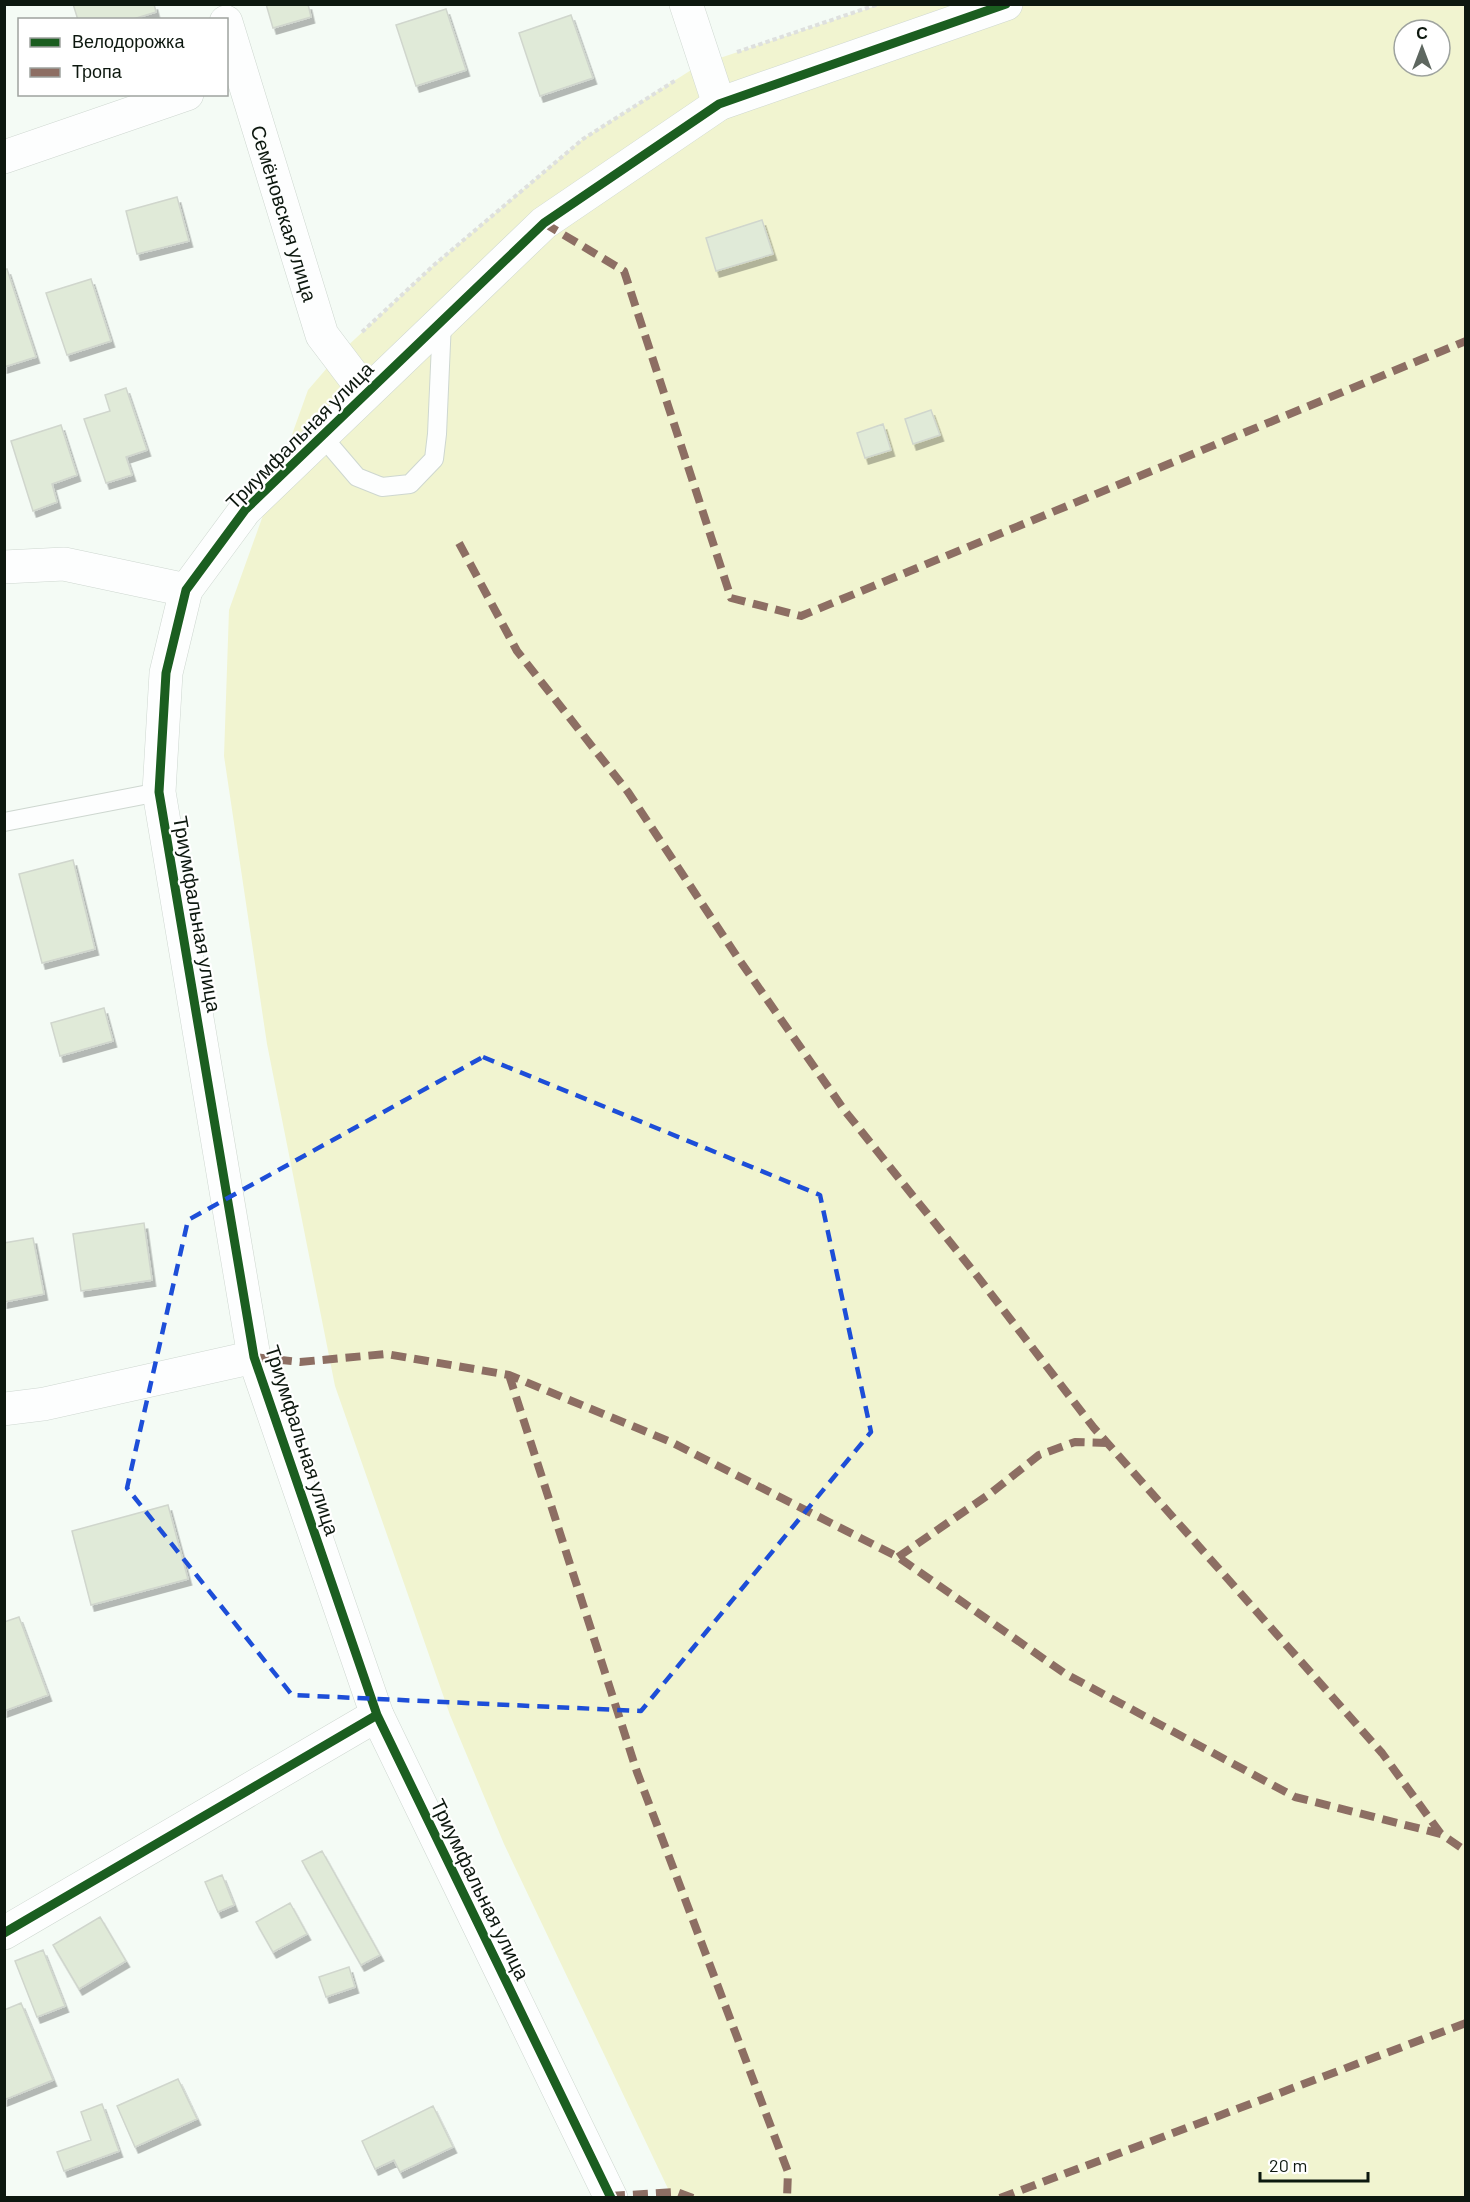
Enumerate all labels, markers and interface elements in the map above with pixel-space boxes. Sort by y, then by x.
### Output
legend [18,18,228,96]
north arrow [1392,18,1452,78]
text: С [1416,23,1428,42]
text: Велодорожка [72,30,185,52]
text: Тропа [72,60,123,82]
street label: Семёновская улица [246,122,323,305]
street label: Триумфальная улица [220,356,378,514]
street label: Триумфальная улица [169,814,227,1015]
street label: Триумфальная улица [261,1342,345,1539]
street label: Триумфальная улица [427,1795,536,1984]
scale bar [1260,2145,1368,2183]
text: 20 m [1269,2154,1307,2176]

